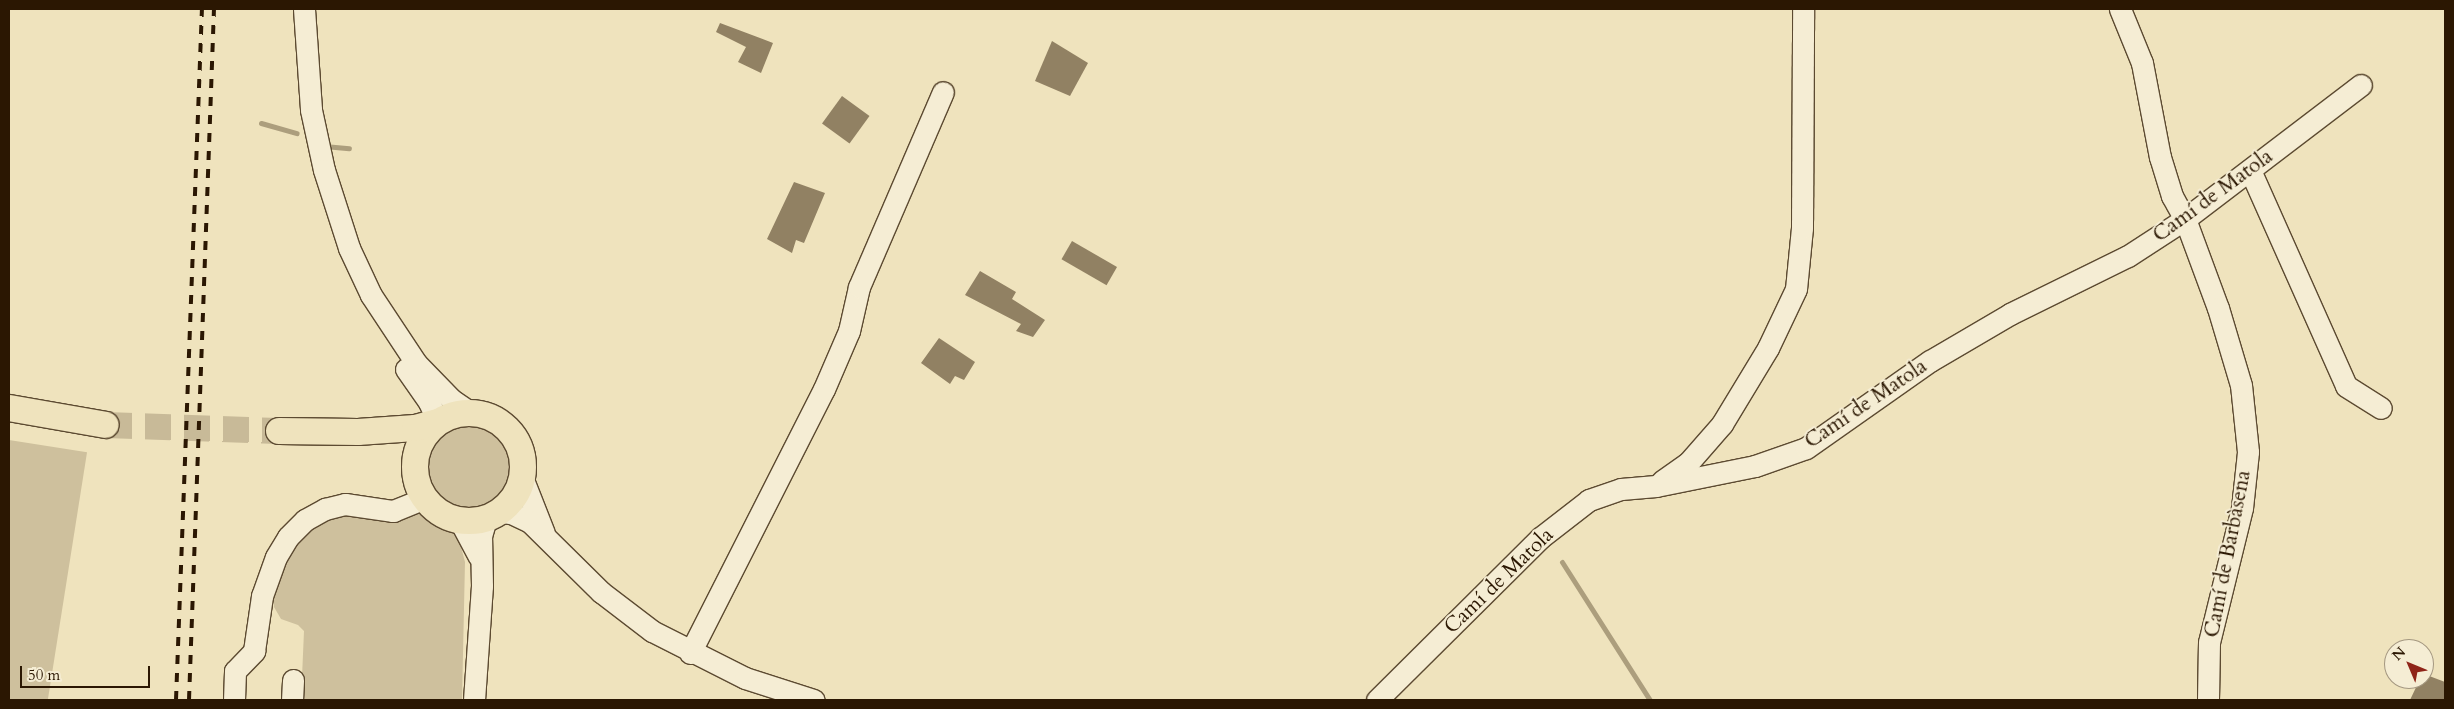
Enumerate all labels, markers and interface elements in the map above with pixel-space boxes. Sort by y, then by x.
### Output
street label: Camí de Matola [2148,144,2278,248]
street label: Camí de Matola [1800,354,1932,454]
street label: Camí de Barbàsena [2199,468,2257,640]
street label: Camí de Matola [1439,523,1559,639]
north arrow [2384,639,2434,689]
text: N [2388,643,2410,665]
scale bar [22,656,152,688]
text: 50 m [28,665,60,685]

